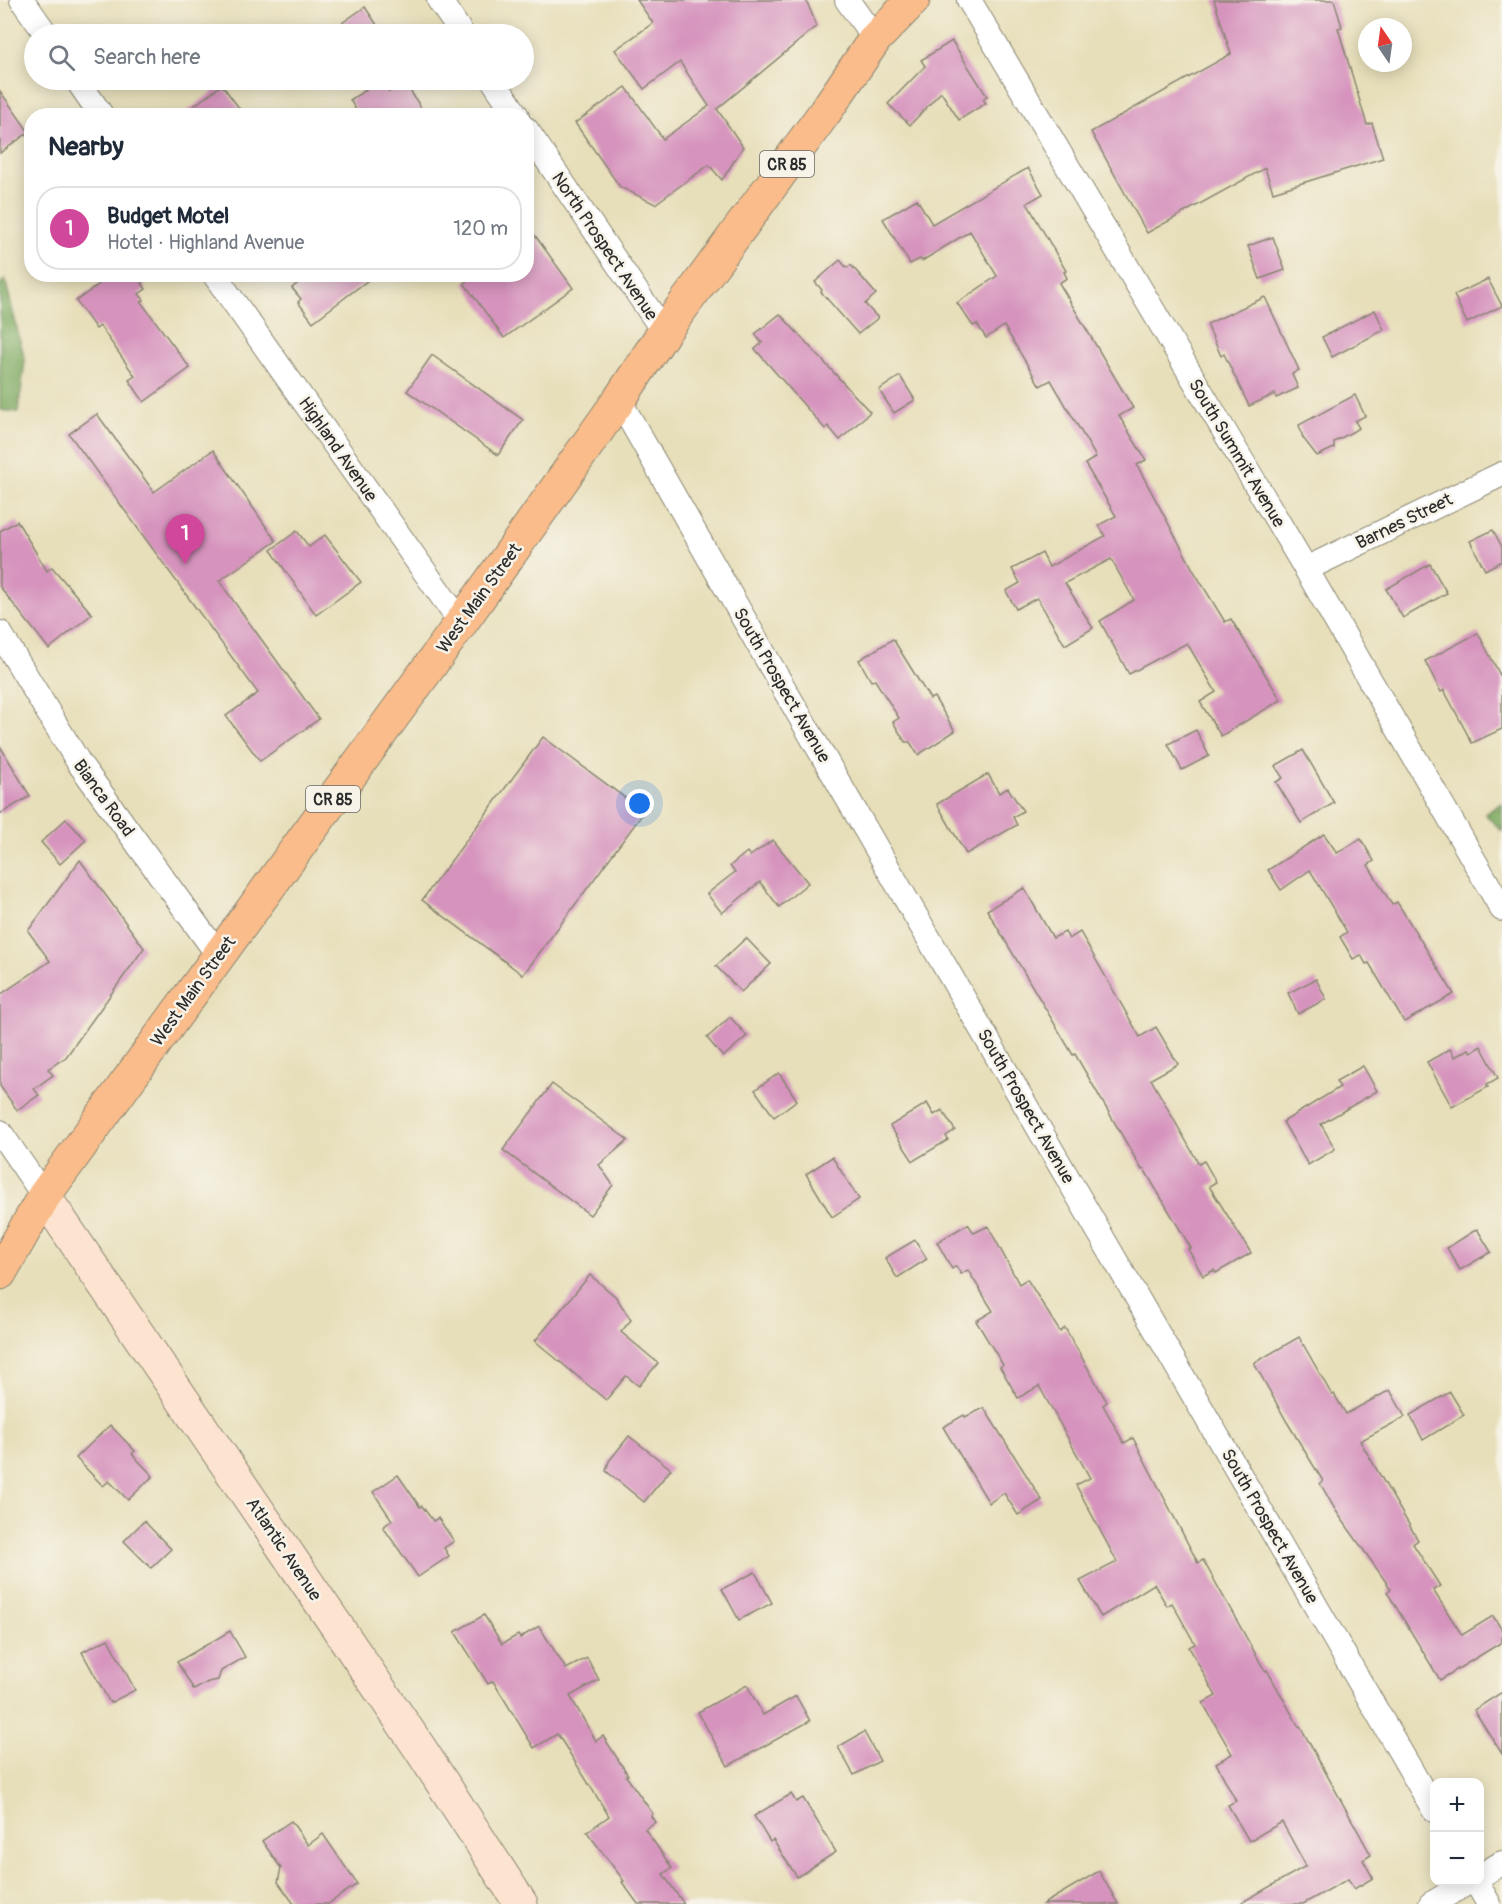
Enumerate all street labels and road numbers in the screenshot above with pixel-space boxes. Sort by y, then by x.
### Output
road number: CR 85 [760,151,814,177]
street label: North Prospect Avenue [546,168,663,325]
street label: South Summit Avenue [1183,375,1290,532]
street label: Highland Avenue [293,392,382,506]
street label: Barnes Street [1352,488,1457,555]
street label: West Main Street [432,538,528,658]
street label: South Prospect Avenue [728,604,835,767]
street label: Bianca Road [68,755,139,842]
road number: CR 85 [306,786,360,812]
street label: West Main Street [146,931,242,1051]
street label: South Prospect Avenue [972,1025,1079,1188]
street label: South Prospect Avenue [1216,1445,1323,1608]
street label: Atlantic Avenue [241,1493,327,1606]

